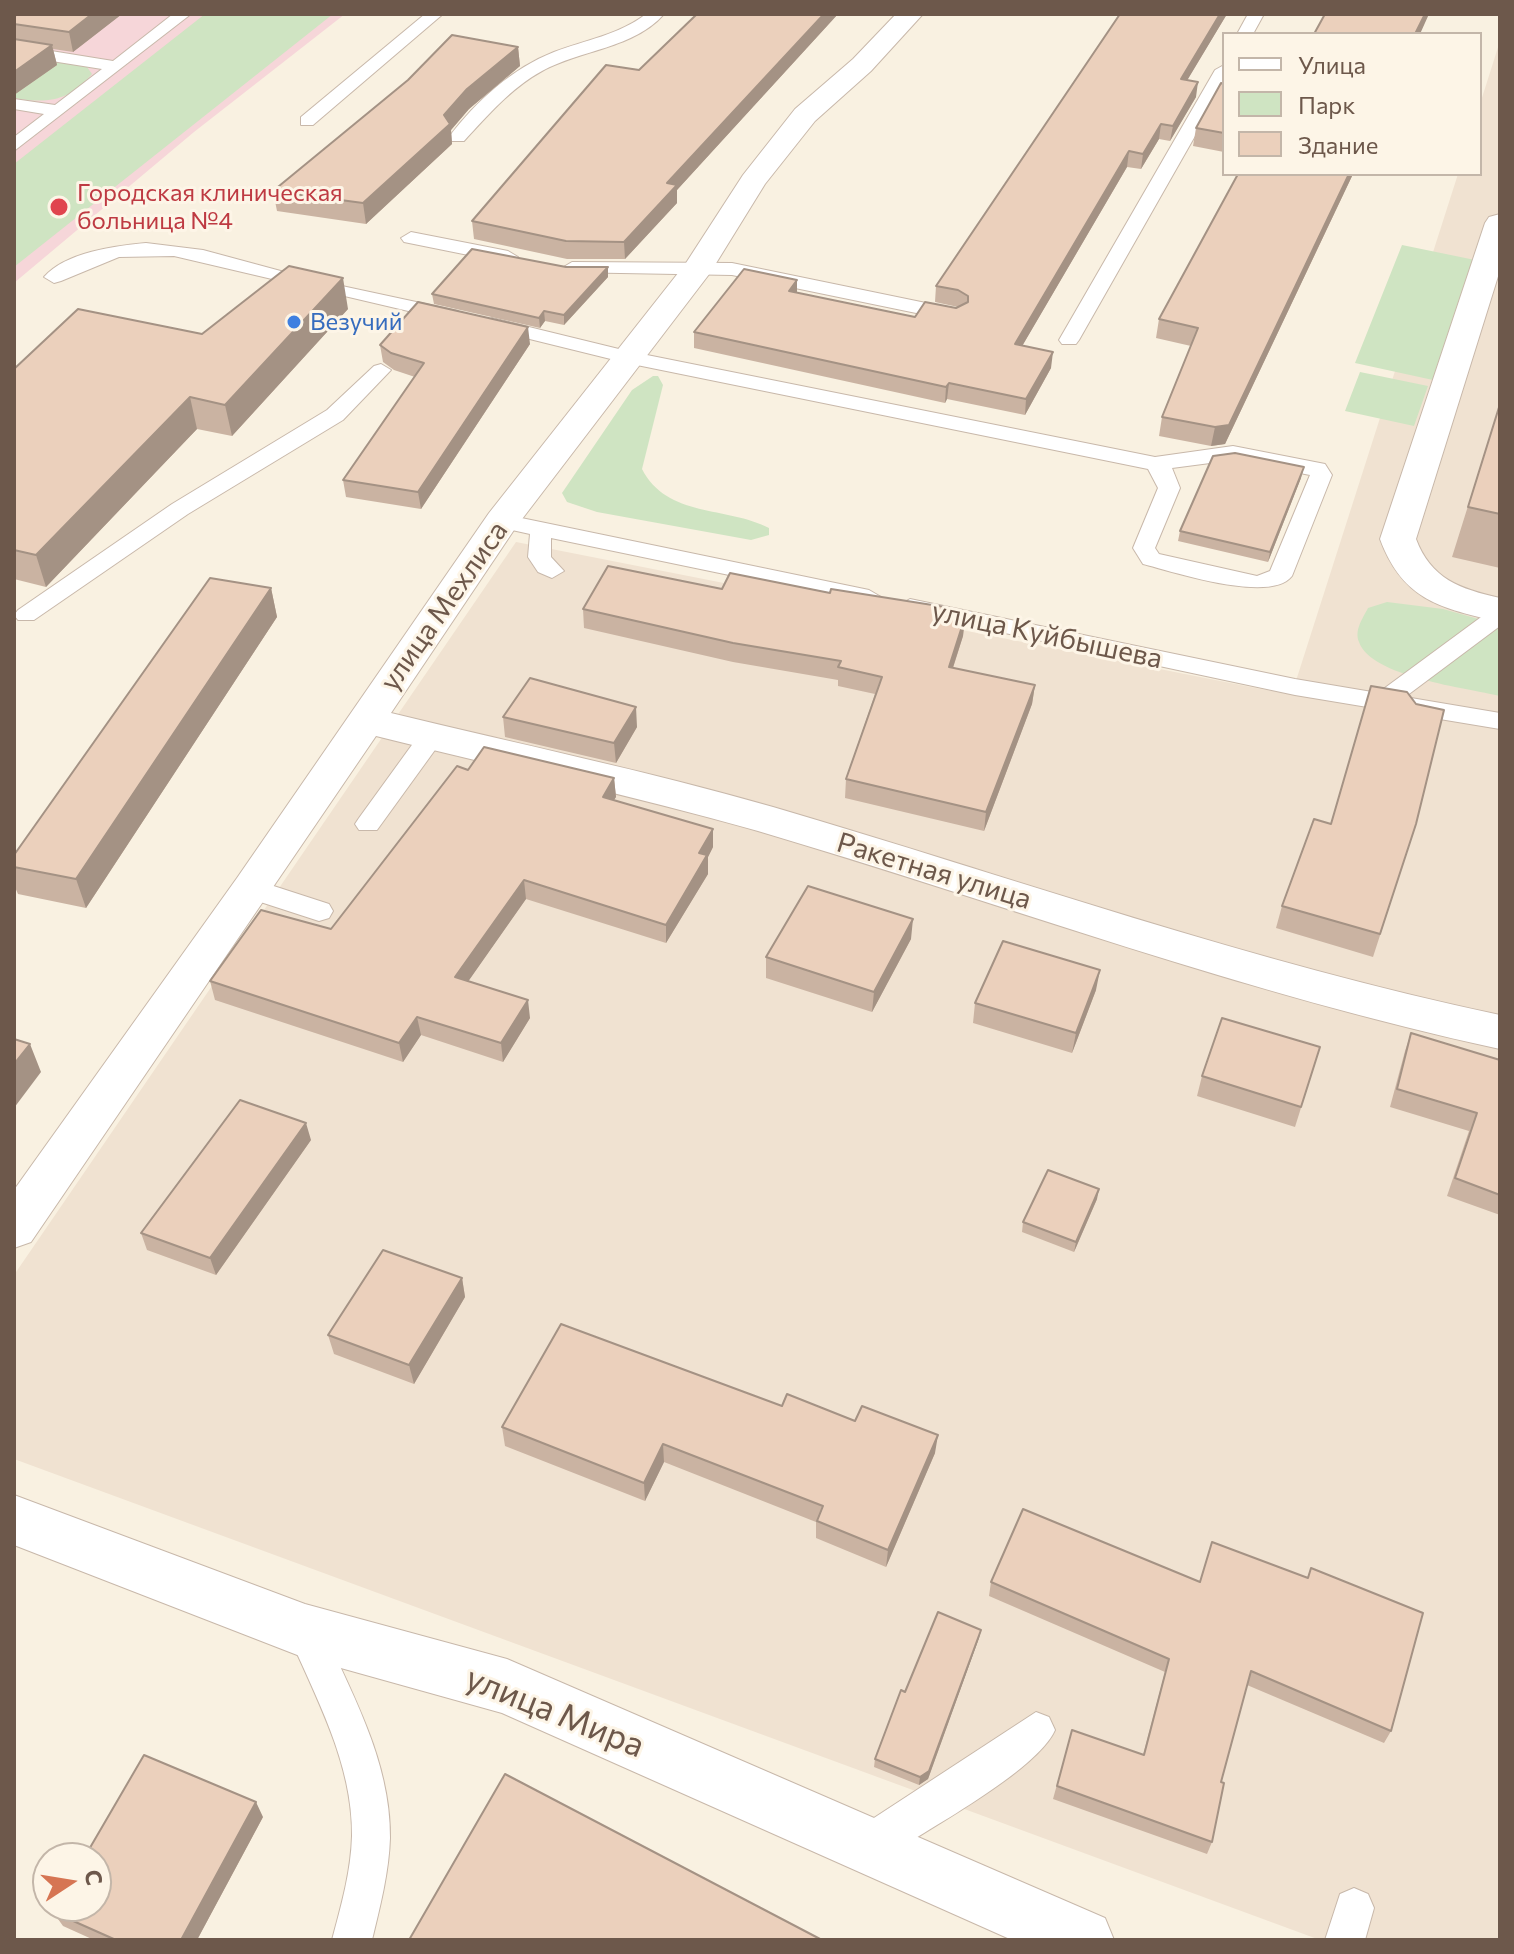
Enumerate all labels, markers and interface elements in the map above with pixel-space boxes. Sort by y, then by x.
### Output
legend [1222,32,1482,176]
text: Улица [1298,50,1366,79]
text: Парк [1298,90,1355,119]
text: Здание [1298,130,1378,159]
place label: Городская клиническая больница №4 [77,179,343,235]
marker: Городская клиническая больница №4 [48,196,70,218]
place label: Везучий [310,308,402,336]
marker: Везучий [285,313,303,331]
street label: улица Мехлиса [373,515,515,697]
street label: улица Куйбышева [929,594,1165,676]
street label: Ракетная улица [833,825,1035,917]
street label: улица Мира [460,1658,650,1766]
north arrow [32,1842,112,1922]
text: С [79,1867,109,1887]

